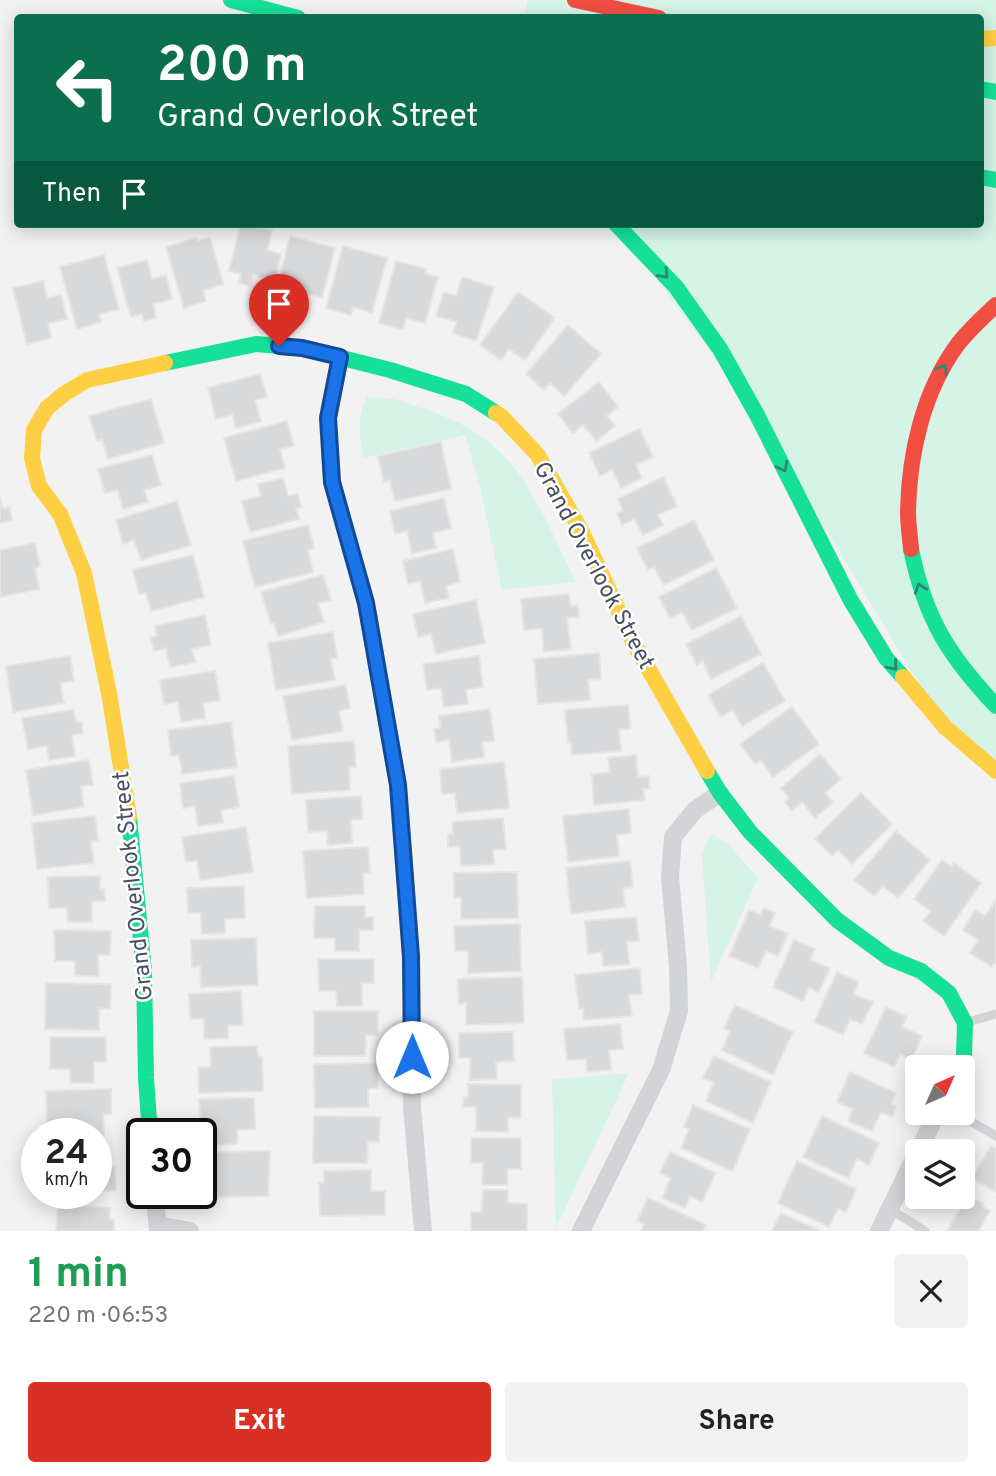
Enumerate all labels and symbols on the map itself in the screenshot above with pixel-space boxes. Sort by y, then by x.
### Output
one-way arrow [656,266,669,279]
pin [249,274,309,346]
one-way arrow [935,363,948,376]
street label: Grand Overlook Street [526,457,660,675]
one-way arrow [775,460,789,473]
one-way arrow [914,583,929,595]
one-way arrow [885,658,898,671]
street label: Grand Overlook Street [108,769,161,1002]
position arrow [375,1020,449,1094]
north arrow [905,1055,975,1125]
speed limit sign: 30 [126,1118,217,1209]

